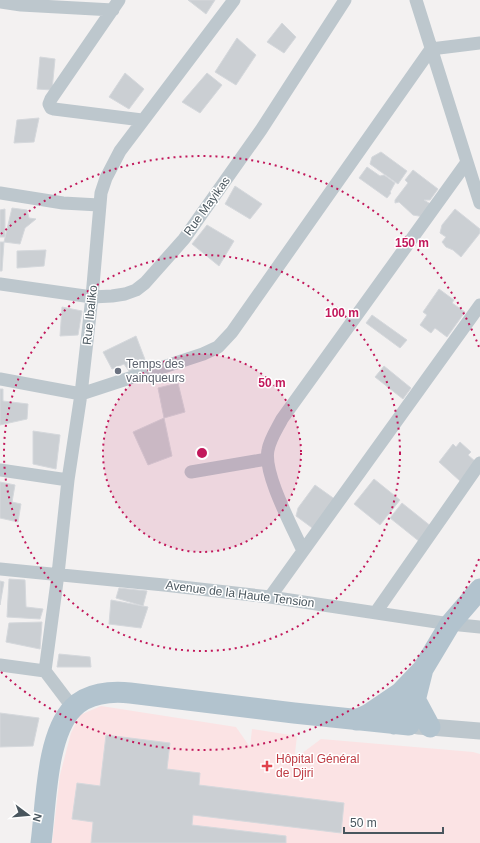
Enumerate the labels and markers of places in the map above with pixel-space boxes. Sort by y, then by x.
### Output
place label: Temps des vainqueurs [126,357,185,385]
marker: Temps des vainqueurs [113,366,123,376]
centre of rings [195,446,209,460]
place label: Hôpital Général de Djiri [276,752,359,780]
marker: Hôpital Général de Djiri [261,760,273,772]

